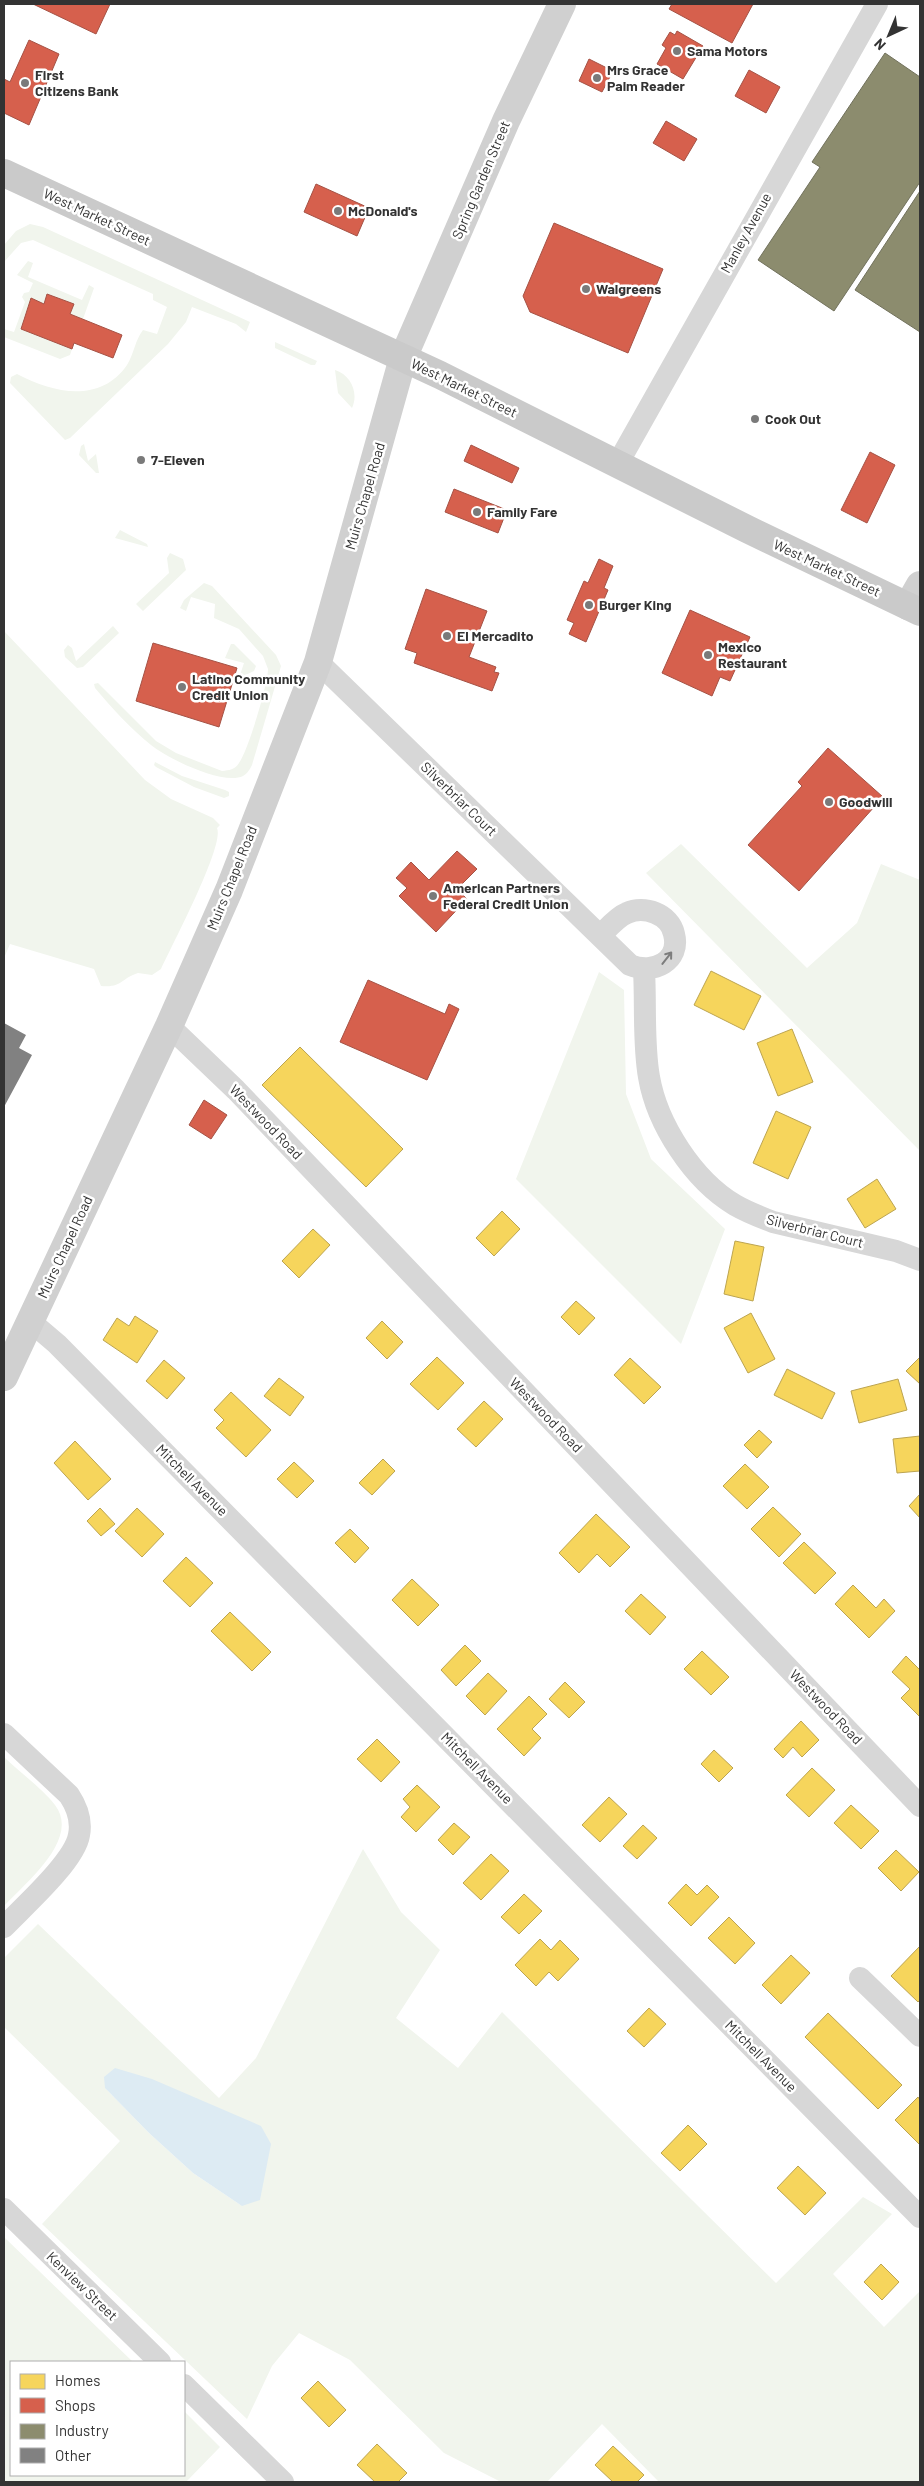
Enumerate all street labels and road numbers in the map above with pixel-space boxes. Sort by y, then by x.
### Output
street label: Spring Garden Street [448,118,513,241]
street label: West Market Street [41,184,153,249]
street label: Manley Avenue [717,190,775,276]
street label: West Market Street [408,354,520,421]
street label: Muirs Chapel Road [341,440,388,552]
street label: West Market Street [771,535,883,600]
street label: Silverbriar Court [418,758,501,839]
street label: Muirs Chapel Road [203,823,260,932]
street label: Westwood Road [226,1081,306,1163]
street label: Muirs Chapel Road [33,1193,96,1301]
street label: Silverbriar Court [765,1210,865,1251]
street label: Westwood Road [506,1374,586,1456]
street label: Mitchell Avenue [153,1440,232,1519]
street label: Westwood Road [786,1666,866,1748]
street label: Mitchell Avenue [438,1728,517,1807]
street label: Mitchell Avenue [722,2016,801,2095]
street label: Kenview Street [43,2248,121,2324]

